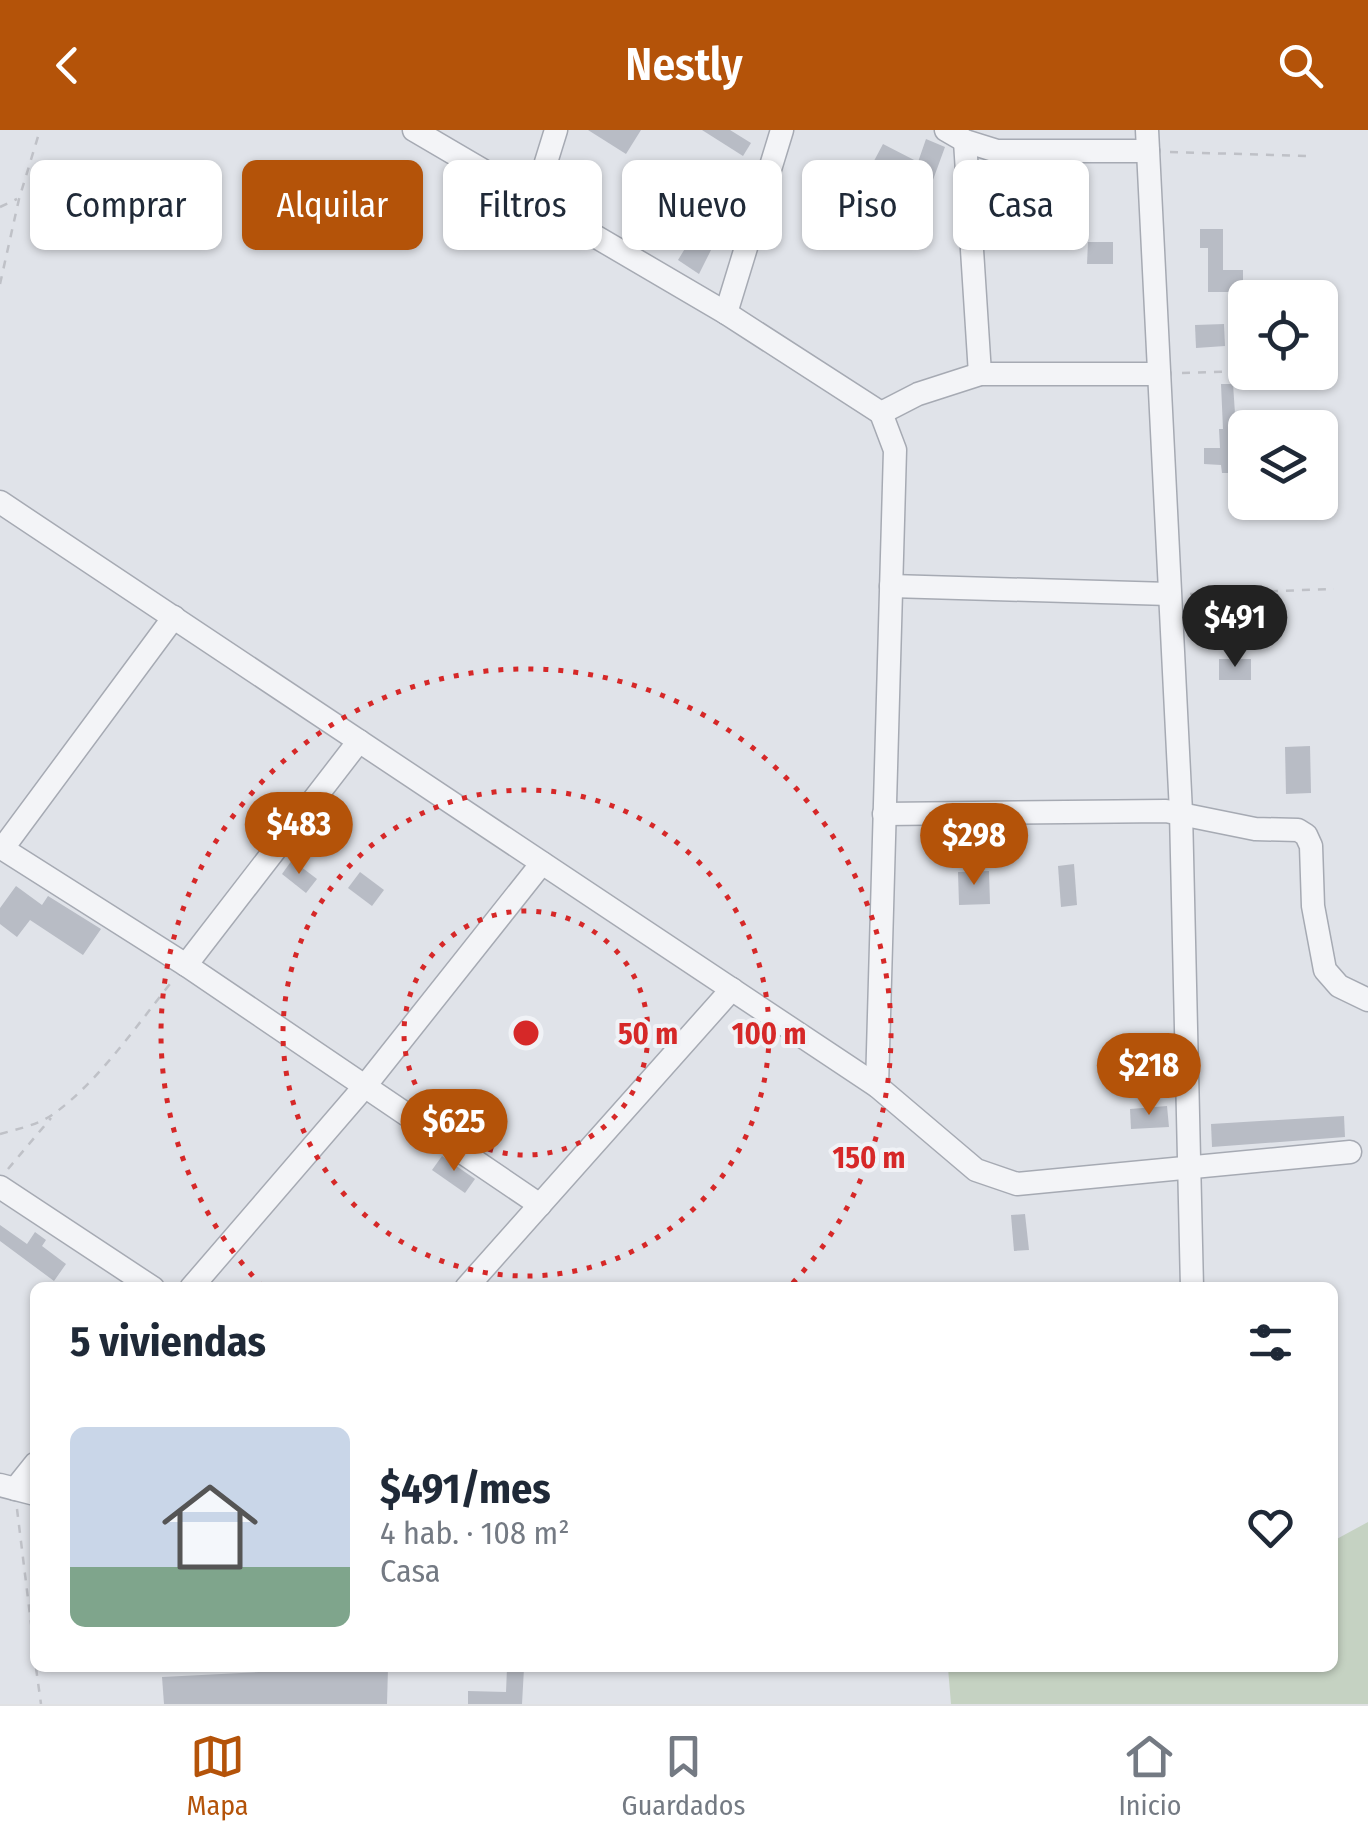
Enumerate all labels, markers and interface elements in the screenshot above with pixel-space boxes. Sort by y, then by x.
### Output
icon: back [40,38,95,93]
text: Nestly [625,38,743,92]
icon: search [1273,38,1328,93]
chip: Comprar [30,160,222,250]
chip: Alquilar [242,160,423,250]
chip: Filtros [443,160,602,250]
chip: Nuevo [622,160,782,250]
chip: Piso [802,160,933,250]
chip: Casa [953,160,1089,250]
map controls [1228,280,1338,520]
button: locate [1228,280,1338,390]
button: layers [1228,410,1338,520]
pin: $491 [1176,585,1294,670]
text: $491 [1204,598,1266,636]
pin: $483 [240,792,358,877]
pin: $298 [915,803,1033,888]
text: $483 [267,805,331,843]
text: $298 [942,816,1006,854]
centre of rings [508,1015,544,1051]
text: 50 m [618,1016,678,1052]
text: 100 m [732,1016,806,1052]
pin: $218 [1090,1033,1208,1118]
text: $218 [1119,1046,1179,1084]
pin: $625 [395,1089,513,1174]
text: $625 [423,1102,485,1140]
text: 150 m [833,1140,905,1176]
icon: filters [1243,1315,1298,1370]
text: 5 viviendas [70,1317,266,1367]
text: $491/mes [380,1464,551,1514]
icon: home [150,1467,270,1587]
icon: heart [1243,1500,1298,1555]
text: 4 hab. · 108 m² [380,1514,570,1552]
text: Casa [380,1552,441,1590]
tab: Mapa [187,1729,249,1822]
tab: Guardados [622,1729,745,1822]
tab: Inicio [1119,1729,1181,1822]

